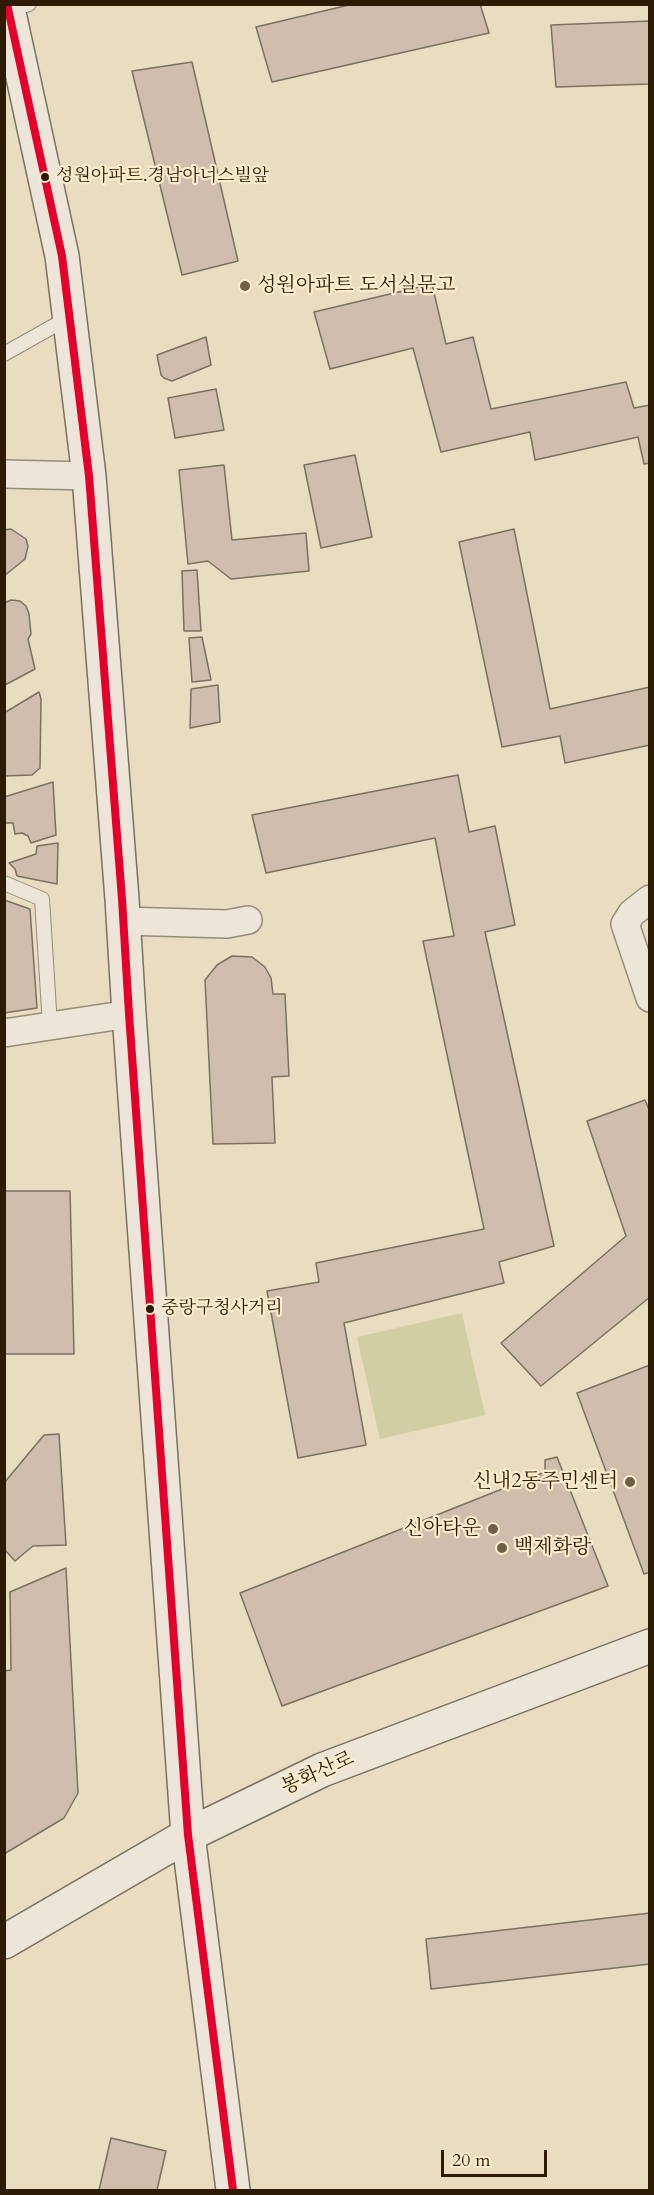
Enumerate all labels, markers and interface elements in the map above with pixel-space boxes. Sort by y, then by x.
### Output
place label: 성원아파트.경남아너스빌앞 [56,166,269,188]
marker: 성원아파트.경남아너스빌앞 [39,171,51,183]
place label: 성원아파트 도서실문고 [257,274,456,298]
marker: 성원아파트 도서실문고 [238,279,252,293]
place label: 중랑구청사거리 [161,1298,283,1320]
marker: 중랑구청사거리 [144,1303,156,1315]
place label: 신내2동주민센터 [473,1470,618,1494]
marker: 신내2동주민센터 [623,1475,637,1489]
place label: 신아타운 [404,1517,481,1541]
marker: 신아타운 [486,1522,500,1536]
place label: 백제화랑 [514,1536,591,1560]
marker: 백제화랑 [495,1541,509,1555]
street label: 봉화산로 [278,1747,358,1801]
scale bar [444,2138,550,2176]
text: 20 m [452,2148,491,2173]

